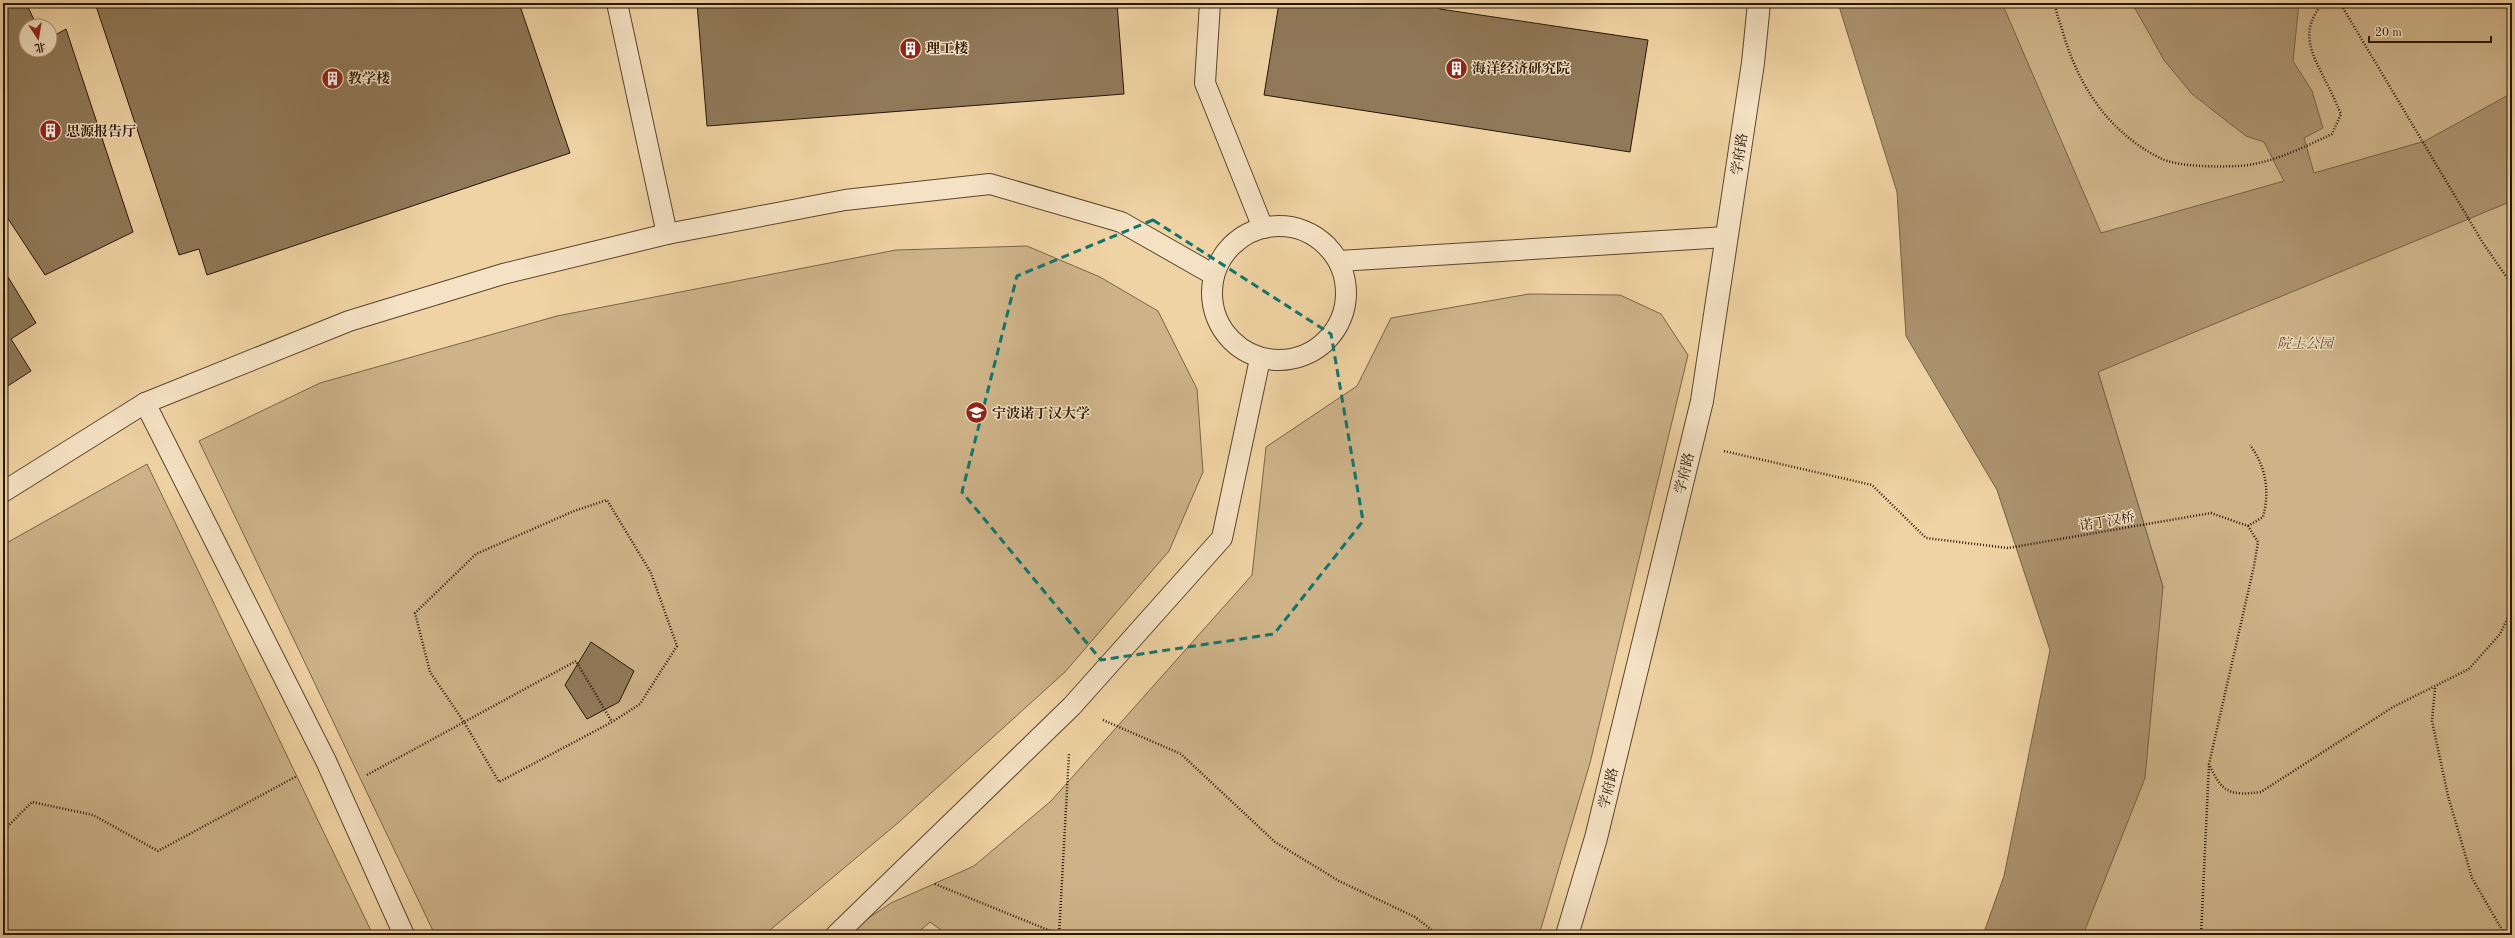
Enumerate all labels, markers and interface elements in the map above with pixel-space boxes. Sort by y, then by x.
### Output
north arrow [18,18,58,58]
scale bar [2369,18,2491,44]
text: 20 m [2375,27,2402,39]
building icon: 理工楼 [898,35,924,61]
text: 北 [33,40,46,54]
place label: 理工楼 [926,41,968,56]
building icon: 海洋经济研究院 [1443,55,1469,81]
place label: 海洋经济研究院 [1472,60,1570,76]
building icon: 教学楼 [319,65,345,91]
place label: 教学楼 [348,71,390,86]
building icon: 思源报告厅 [38,118,64,144]
place label: 思源报告厅 [66,124,136,139]
street label: 学府路 [1729,132,1750,176]
park label: 院士公园 [2277,336,2335,351]
school or university icon: 宁波诺丁汉大学 [964,400,990,426]
place label: 宁波诺丁汉大学 [992,405,1090,421]
street label: 学府路 [1672,451,1697,495]
street label: 诺丁汉桥 [2078,509,2136,534]
street label: 学府路 [1596,766,1621,810]

